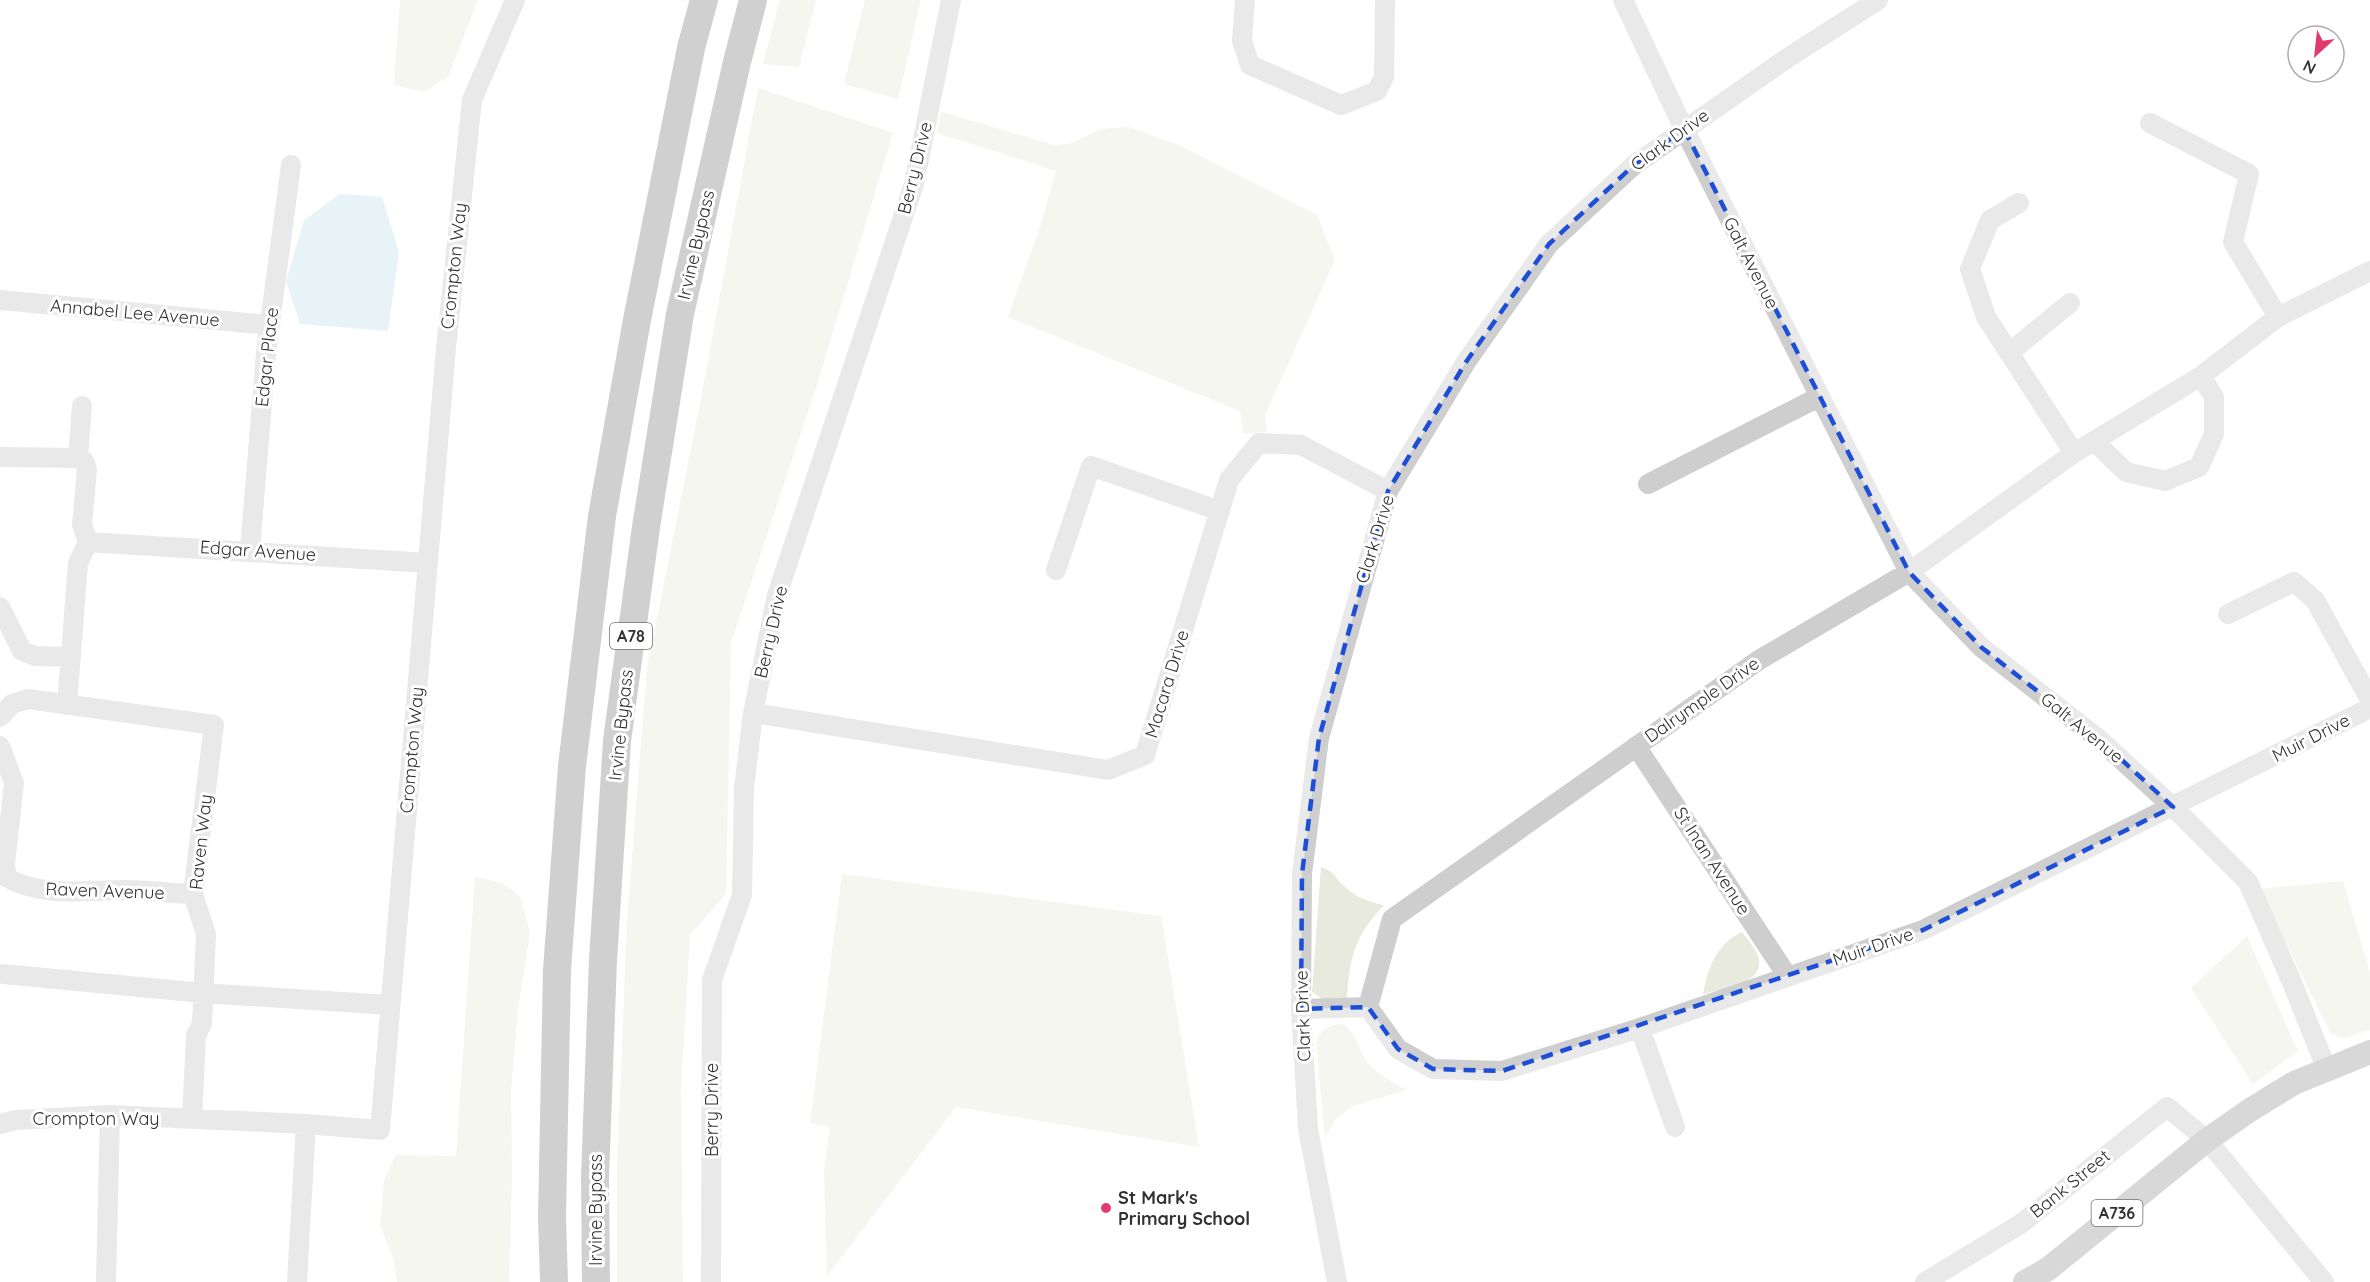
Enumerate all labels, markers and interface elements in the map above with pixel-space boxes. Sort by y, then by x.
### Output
north arrow [2286,24,2346,84]
text: N [2299,56,2319,79]
street label: Clark Drive [1626,103,1714,176]
street label: Berry Drive [892,119,937,216]
street label: Irvine Bypass [672,188,719,302]
street label: Crompton Way [435,202,472,330]
street label: Galt Avenue [1718,213,1784,313]
street label: Annabel Lee Avenue [49,294,221,331]
street label: Edgar Place [250,306,283,408]
street label: Clark Drive [1350,492,1399,586]
street label: Edgar Avenue [199,535,317,566]
street label: Berry Drive [749,583,792,680]
road number: A78 [610,623,652,649]
street label: Macara Drive [1139,627,1194,741]
street label: Dalrymple Drive [1640,651,1764,748]
street label: Irvine Bypass [603,668,638,782]
street label: Crompton Way [395,686,428,814]
street label: Galt Avenue [2036,687,2129,768]
street label: Muir Drive [2268,708,2353,767]
street label: Raven Way [184,793,217,891]
street label: St Inan Avenue [1669,803,1756,919]
street label: Raven Avenue [45,877,165,904]
street label: Muir Drive [1829,922,1916,971]
street label: Clark Drive [1289,970,1316,1062]
street label: Berry Drive [700,1063,723,1157]
street label: Crompton Way [32,1107,160,1130]
street label: Bank Street [2025,1144,2115,1223]
street label: Irvine Bypass [584,1154,607,1266]
place label: St Mark's Primary School [1118,1186,1250,1230]
road number: A736 [2092,1200,2142,1226]
marker: St Mark's Primary School [1099,1201,1113,1215]

